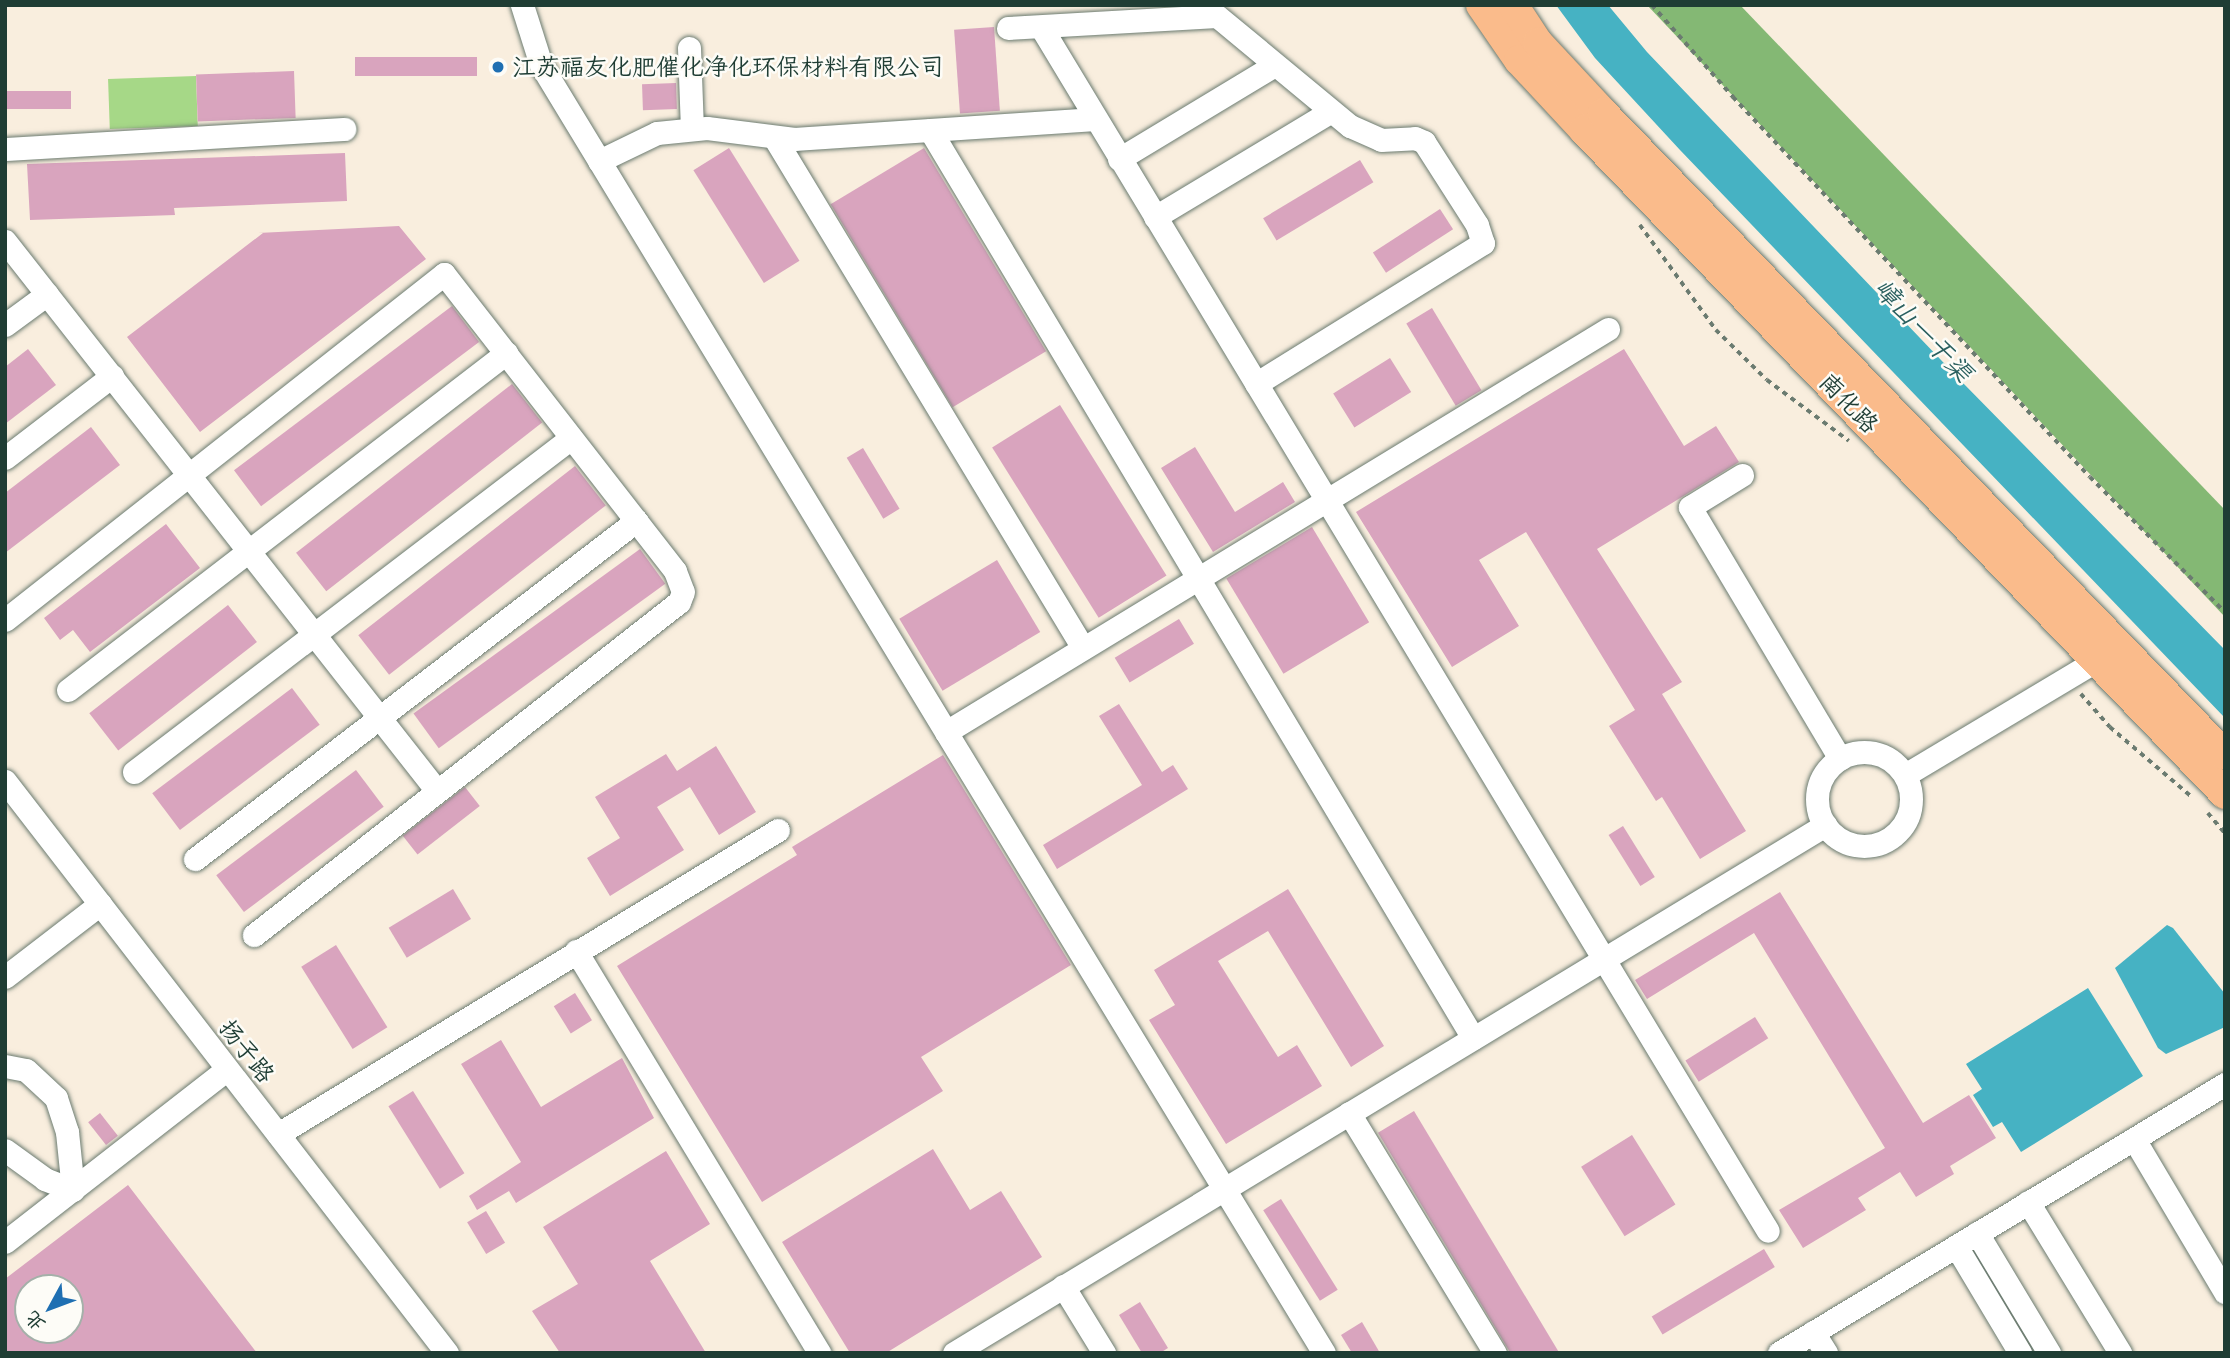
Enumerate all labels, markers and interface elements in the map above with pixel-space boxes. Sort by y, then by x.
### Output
place label: 江苏福友化肥催化净化环保材料有限公司 [512,53,944,81]
marker: 江苏福友化肥催化净化环保材料有限公司 [490,59,506,75]
water label: 嶂山一干渠 [1867,272,1979,388]
street label: 南化路 [1814,367,1884,439]
street label: 扬子路 [213,1014,281,1088]
north arrow [14,1274,84,1344]
text: 北 [19,1306,50,1337]

